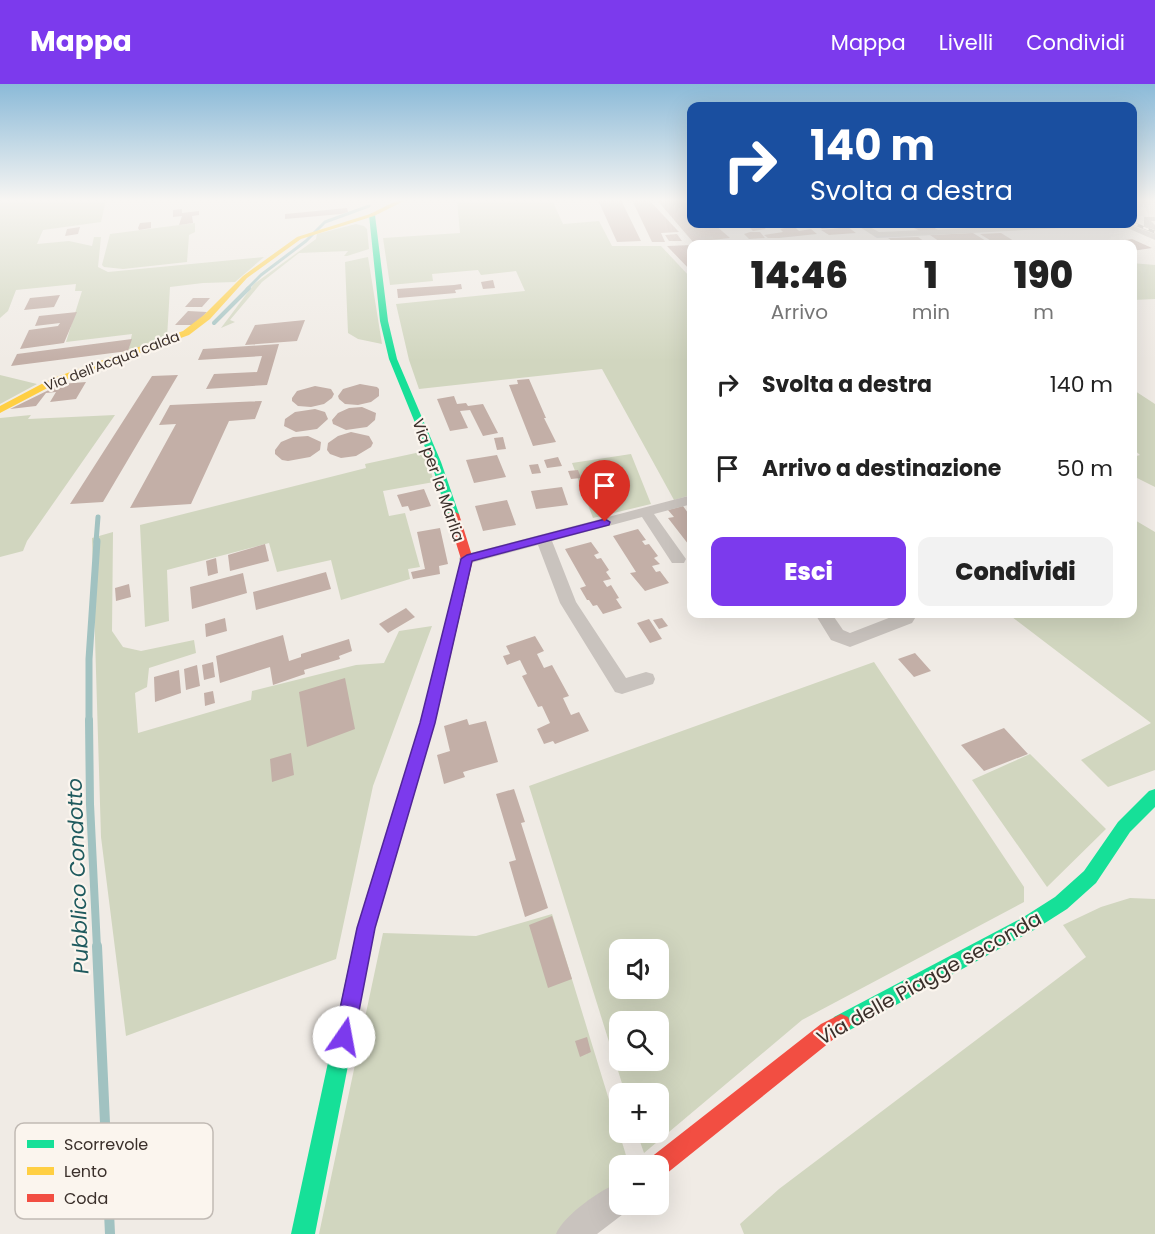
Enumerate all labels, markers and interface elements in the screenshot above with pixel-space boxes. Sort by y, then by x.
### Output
text: Mappa [30,22,132,61]
text: Mappa [831,28,906,57]
text: Livelli [939,28,993,57]
text: Condividi [1026,28,1125,57]
text: 140 m [810,116,935,175]
icon: right [711,126,789,204]
text: Svolta a destra [810,172,1013,209]
text: 14:46 [751,250,848,301]
text: 1 [924,250,938,301]
text: 190 [1014,250,1073,301]
text: Arrivo [771,298,828,326]
text: min [912,298,950,326]
text: m [1033,298,1054,326]
street label: Via dell'Acqua calda [42,326,182,396]
icon: right [711,368,744,401]
text: Svolta a destra [762,369,932,400]
text: 140 m [1050,369,1113,400]
street label: Via per la Marlia [407,415,470,545]
icon: arrive [711,452,744,485]
text: Arrivo a destinazione [762,453,1001,484]
text: 50 m [1057,453,1113,484]
pin [579,460,630,522]
icon: arrive [588,469,621,502]
button: Esci [711,537,906,606]
button: Condividi [918,537,1113,606]
water label: Pubblico Condotto [60,777,95,975]
street label: Via delle Piagge seconda [811,904,1047,1052]
map controls [609,939,669,1215]
button: sound [609,939,669,999]
position arrow [312,1005,376,1069]
button: search [609,1011,669,1071]
button: + [609,1083,669,1143]
legend [15,1123,213,1219]
text: Scorrevole [64,1133,148,1156]
button: − [609,1155,669,1215]
text: Lento [64,1160,107,1183]
text: Coda [64,1187,108,1210]

